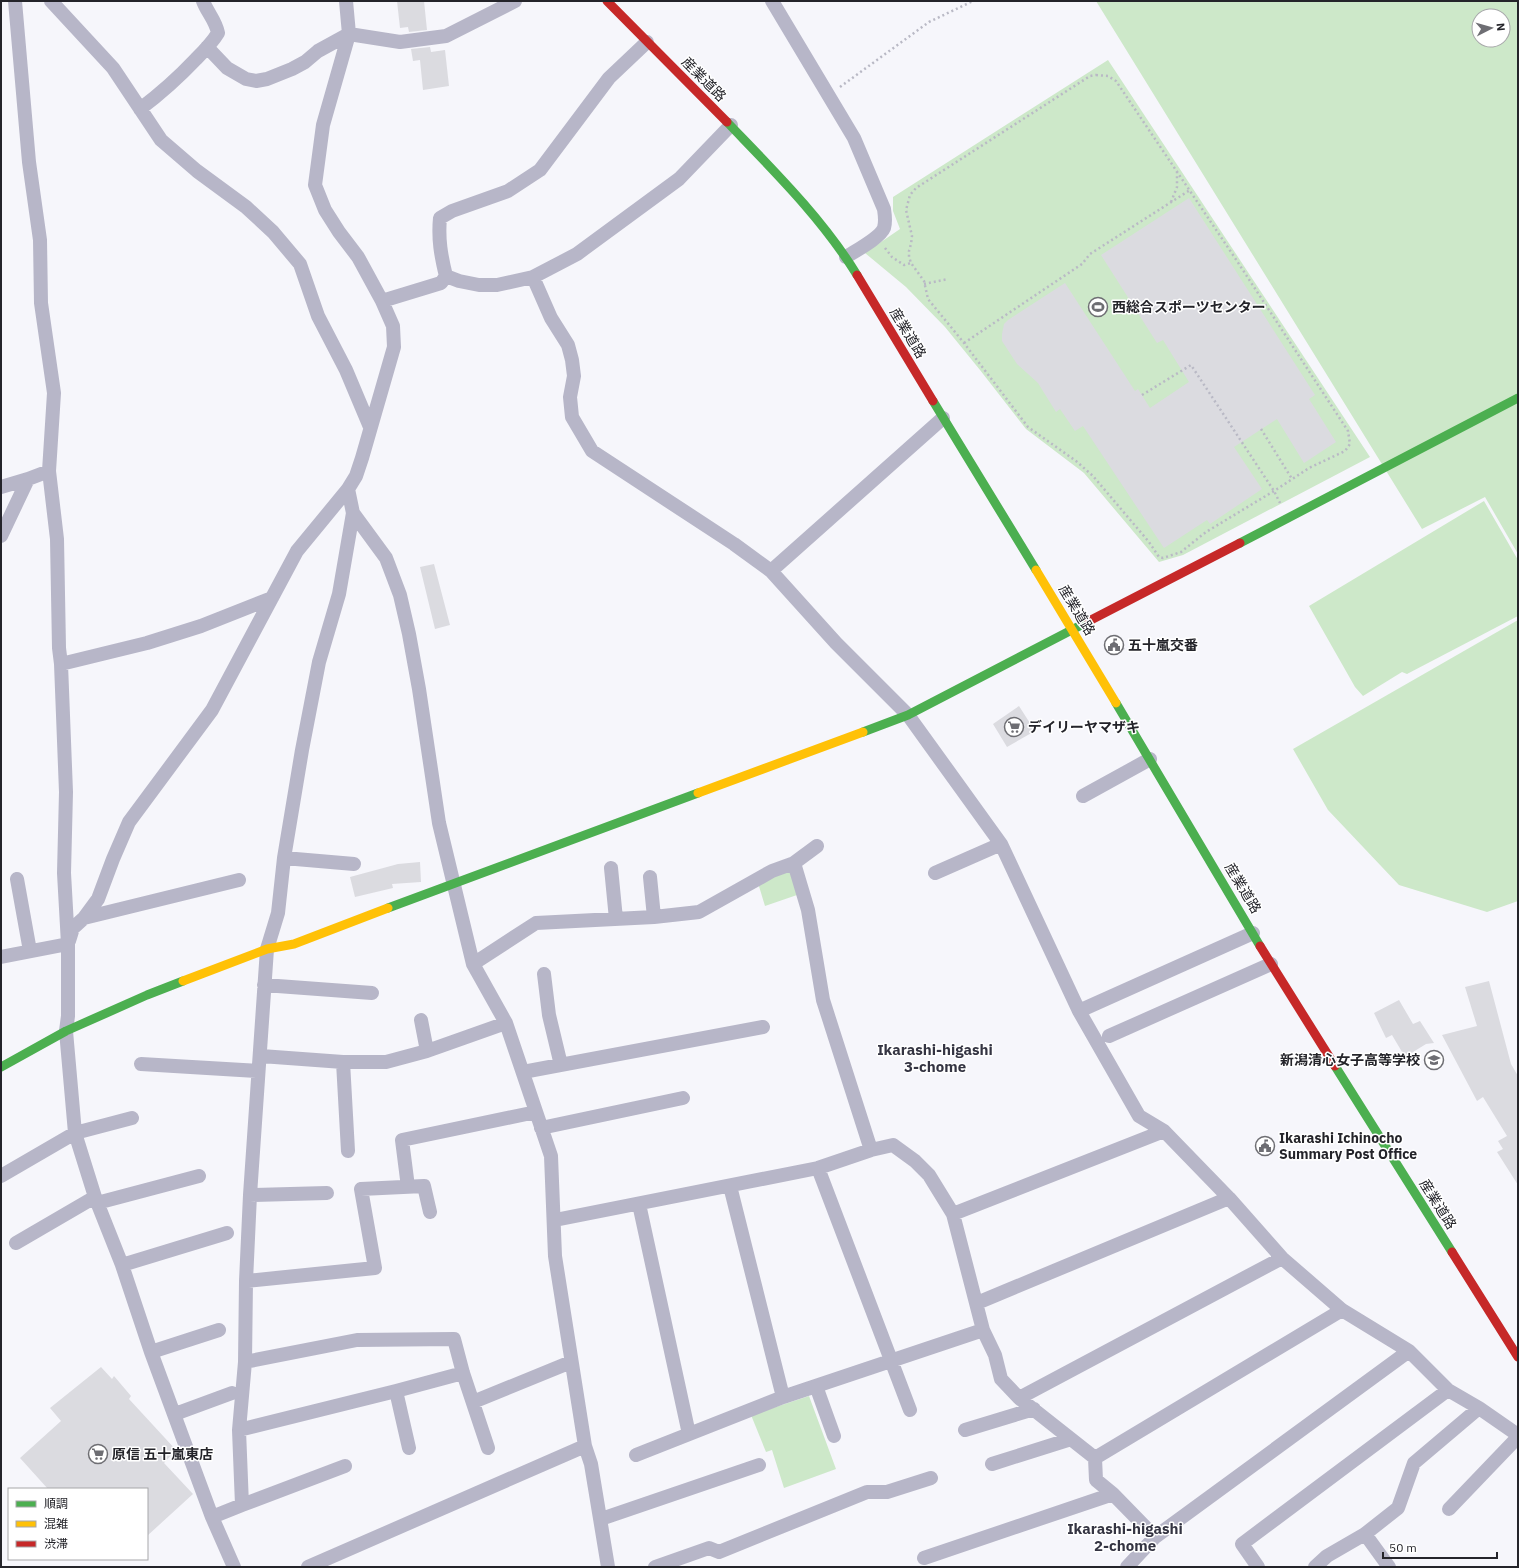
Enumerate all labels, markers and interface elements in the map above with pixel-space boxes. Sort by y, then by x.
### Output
north arrow [1471,8,1511,48]
text: N [1494,22,1508,32]
street label: 産業道路 [678,53,730,105]
sports icon: 西総合スポーツセンター [1087,296,1109,318]
place label: 西総合スポーツセンター [1112,298,1266,316]
street label: 産業道路 [886,304,930,362]
street label: 産業道路 [1055,581,1099,639]
public building icon: 五十嵐交番 [1103,634,1125,656]
place label: 五十嵐交番 [1128,636,1198,654]
supermarket icon: デイリーヤマザキ [1003,716,1025,738]
place label: デイリーヤマザキ [1028,718,1140,736]
street label: 産業道路 [1221,859,1265,917]
district label: Ikarashi-higashi 3-chome [877,1040,993,1076]
school or university icon: 新潟清心女子高等学校 [1423,1049,1445,1071]
place label: 新潟清心女子高等学校 [1280,1051,1420,1069]
place label: Ikarashi Ichinocho Summary Post Office [1279,1129,1417,1163]
public building icon: Ikarashi Ichinocho Summary Post Office [1254,1135,1276,1157]
street label: 産業道路 [1416,1175,1460,1233]
supermarket icon: 原信 五十嵐東店 [87,1443,109,1465]
place label: 原信 五十嵐東店 [112,1445,213,1463]
legend [8,1488,148,1560]
text: 順調 [44,1496,68,1511]
text: 混雑 [44,1516,68,1531]
district label: Ikarashi-higashi 2-chome [1067,1519,1183,1555]
scale bar [1383,1534,1497,1560]
text: 渋滞 [44,1536,68,1551]
text: 50 m [1389,1540,1417,1555]

